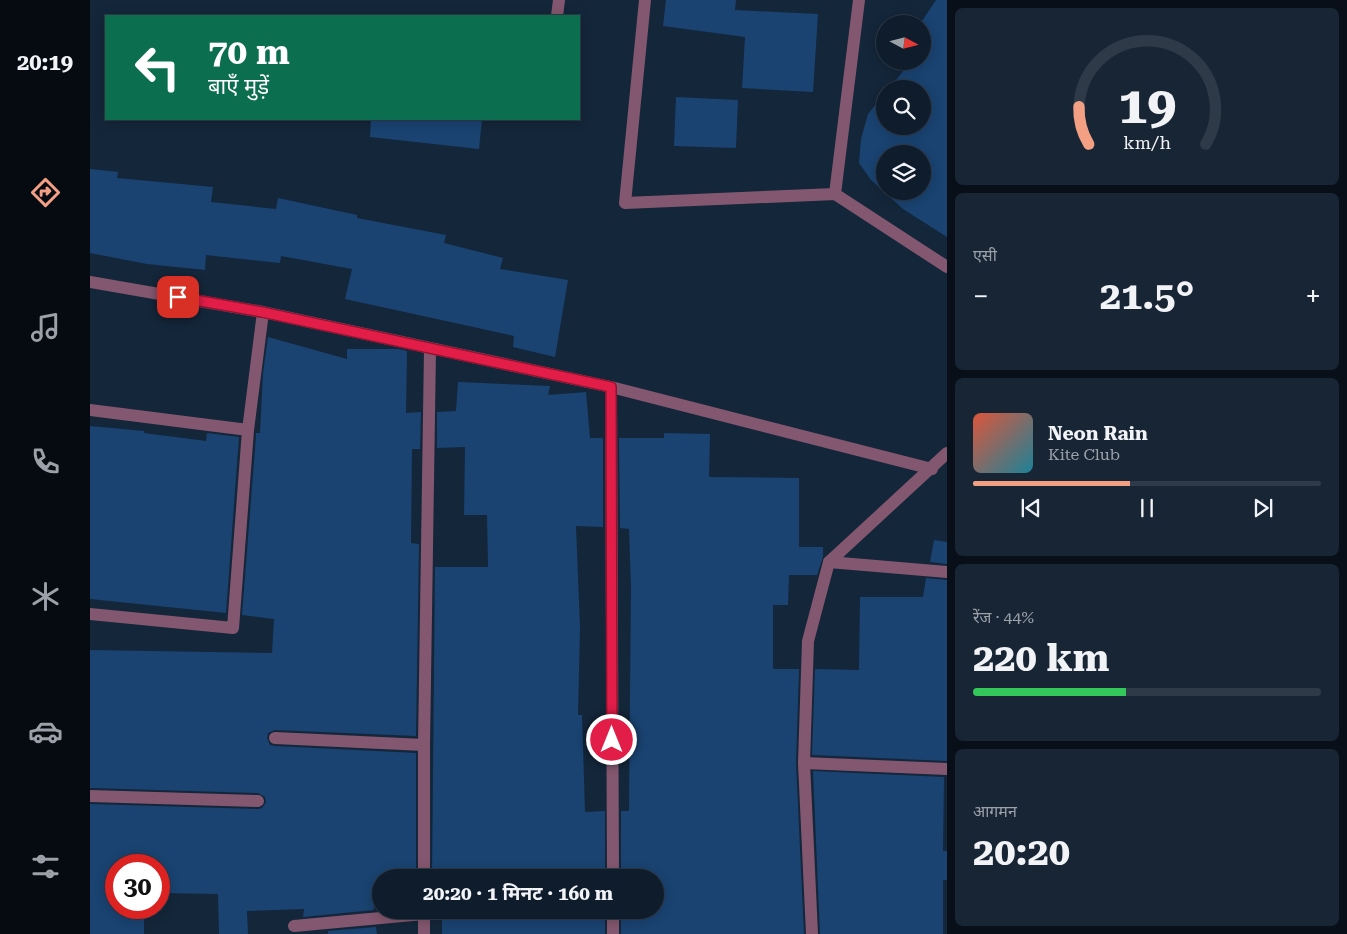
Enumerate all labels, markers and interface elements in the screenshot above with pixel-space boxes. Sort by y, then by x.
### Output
north arrow [876,15,931,70]
map controls [876,15,931,200]
text: 70 m [208,32,290,73]
icon: left [125,35,190,100]
text: 20:19 [17,50,73,75]
text: बाएँ मुड़ें [208,74,269,99]
text: 19 [1118,75,1176,136]
button: search [876,80,931,135]
text: km/h [1123,132,1171,153]
button: layers [876,145,931,200]
icon: directions [28,175,63,210]
text: एसी [973,246,997,265]
text: 21.5° [1100,274,1194,318]
pin [157,276,199,318]
text: − [973,280,989,313]
text: + [1305,280,1321,313]
icon: arrive [164,283,192,311]
icon: music [28,310,63,345]
text: Neon Rain [1048,422,1148,445]
icon: phone [28,444,63,479]
text: Kite Club [1048,445,1120,464]
icon: previous [1017,494,1045,522]
icon: pause [1133,494,1161,522]
icon: next [1249,494,1277,522]
icon: climate [28,579,63,614]
text: रेंज · 44% [973,608,1034,627]
text: 220 km [973,636,1109,680]
position arrow [585,713,637,765]
icon: car [28,714,63,749]
text: आगमन [973,802,1017,821]
text: 20:20 [973,830,1070,874]
icon: filters [28,849,63,884]
speed limit sign: 30 [105,854,170,919]
text: 20:20 · 1 मिनट · 160 m [423,882,613,905]

